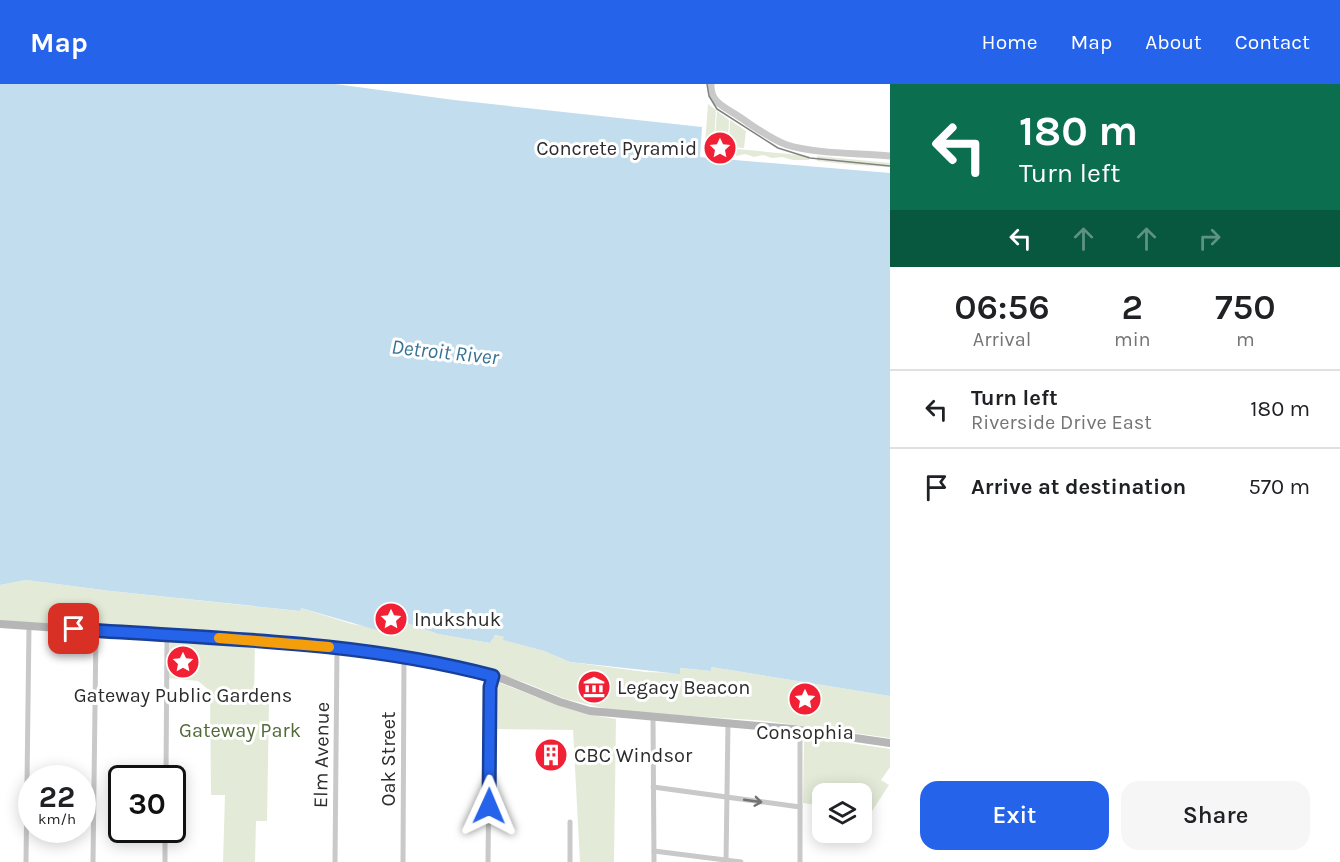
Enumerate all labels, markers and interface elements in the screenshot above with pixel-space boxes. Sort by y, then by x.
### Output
text: Map [30,26,88,59]
text: Home [982,30,1038,54]
text: Map [1071,30,1112,54]
text: About [1145,30,1202,54]
text: Contact [1235,30,1310,54]
text: 180 m [1019,106,1138,156]
icon: left [920,108,998,186]
place icon: Concrete Pyramid [702,130,738,166]
place label: Concrete Pyramid [536,137,697,160]
text: Turn left [1019,157,1120,189]
icon: left [1004,222,1037,255]
icon: ahead [1067,222,1100,255]
icon: ahead [1130,222,1163,255]
icon: right [1193,222,1226,255]
text: 06:56 [954,286,1050,328]
text: 2 [1122,286,1143,328]
text: 750 [1215,286,1276,328]
text: Arrival [973,328,1031,351]
text: min [1114,328,1151,351]
text: m [1236,328,1255,351]
water label: Detroit River [390,334,501,370]
text: Turn left [971,385,1058,411]
icon: left [920,393,953,426]
text: 180 m [1250,396,1310,422]
text: Riverside Drive East [971,411,1152,434]
icon: arrive [920,471,953,504]
text: Arrive at destination [971,474,1186,500]
text: 570 m [1248,474,1310,500]
place icon: Inukshuk [373,601,409,637]
pin [48,603,99,654]
place label: Inukshuk [414,608,501,631]
icon: arrive [57,612,90,645]
place icon: Gateway Public Gardens [165,644,201,680]
museum icon: Legacy Beacon [576,669,612,705]
place label: Legacy Beacon [617,676,750,699]
place icon: Consophia [787,681,823,717]
place label: Gateway Public Gardens [74,684,292,707]
street label: Elm Avenue [309,702,334,808]
street label: Oak Street [377,711,400,806]
park label: Gateway Park [179,719,301,742]
place label: Consophia [756,721,854,744]
building icon: CBC Windsor [533,737,569,773]
place label: CBC Windsor [574,744,693,767]
speed limit sign: 30 [108,765,186,843]
position arrow [457,774,521,838]
text: 22 [39,779,75,815]
button: Exit [920,781,1109,850]
button: Share [1121,781,1310,850]
map controls [812,783,872,843]
button: layers [812,783,872,843]
one-way arrow [742,795,762,806]
text: km/h [38,810,76,828]

